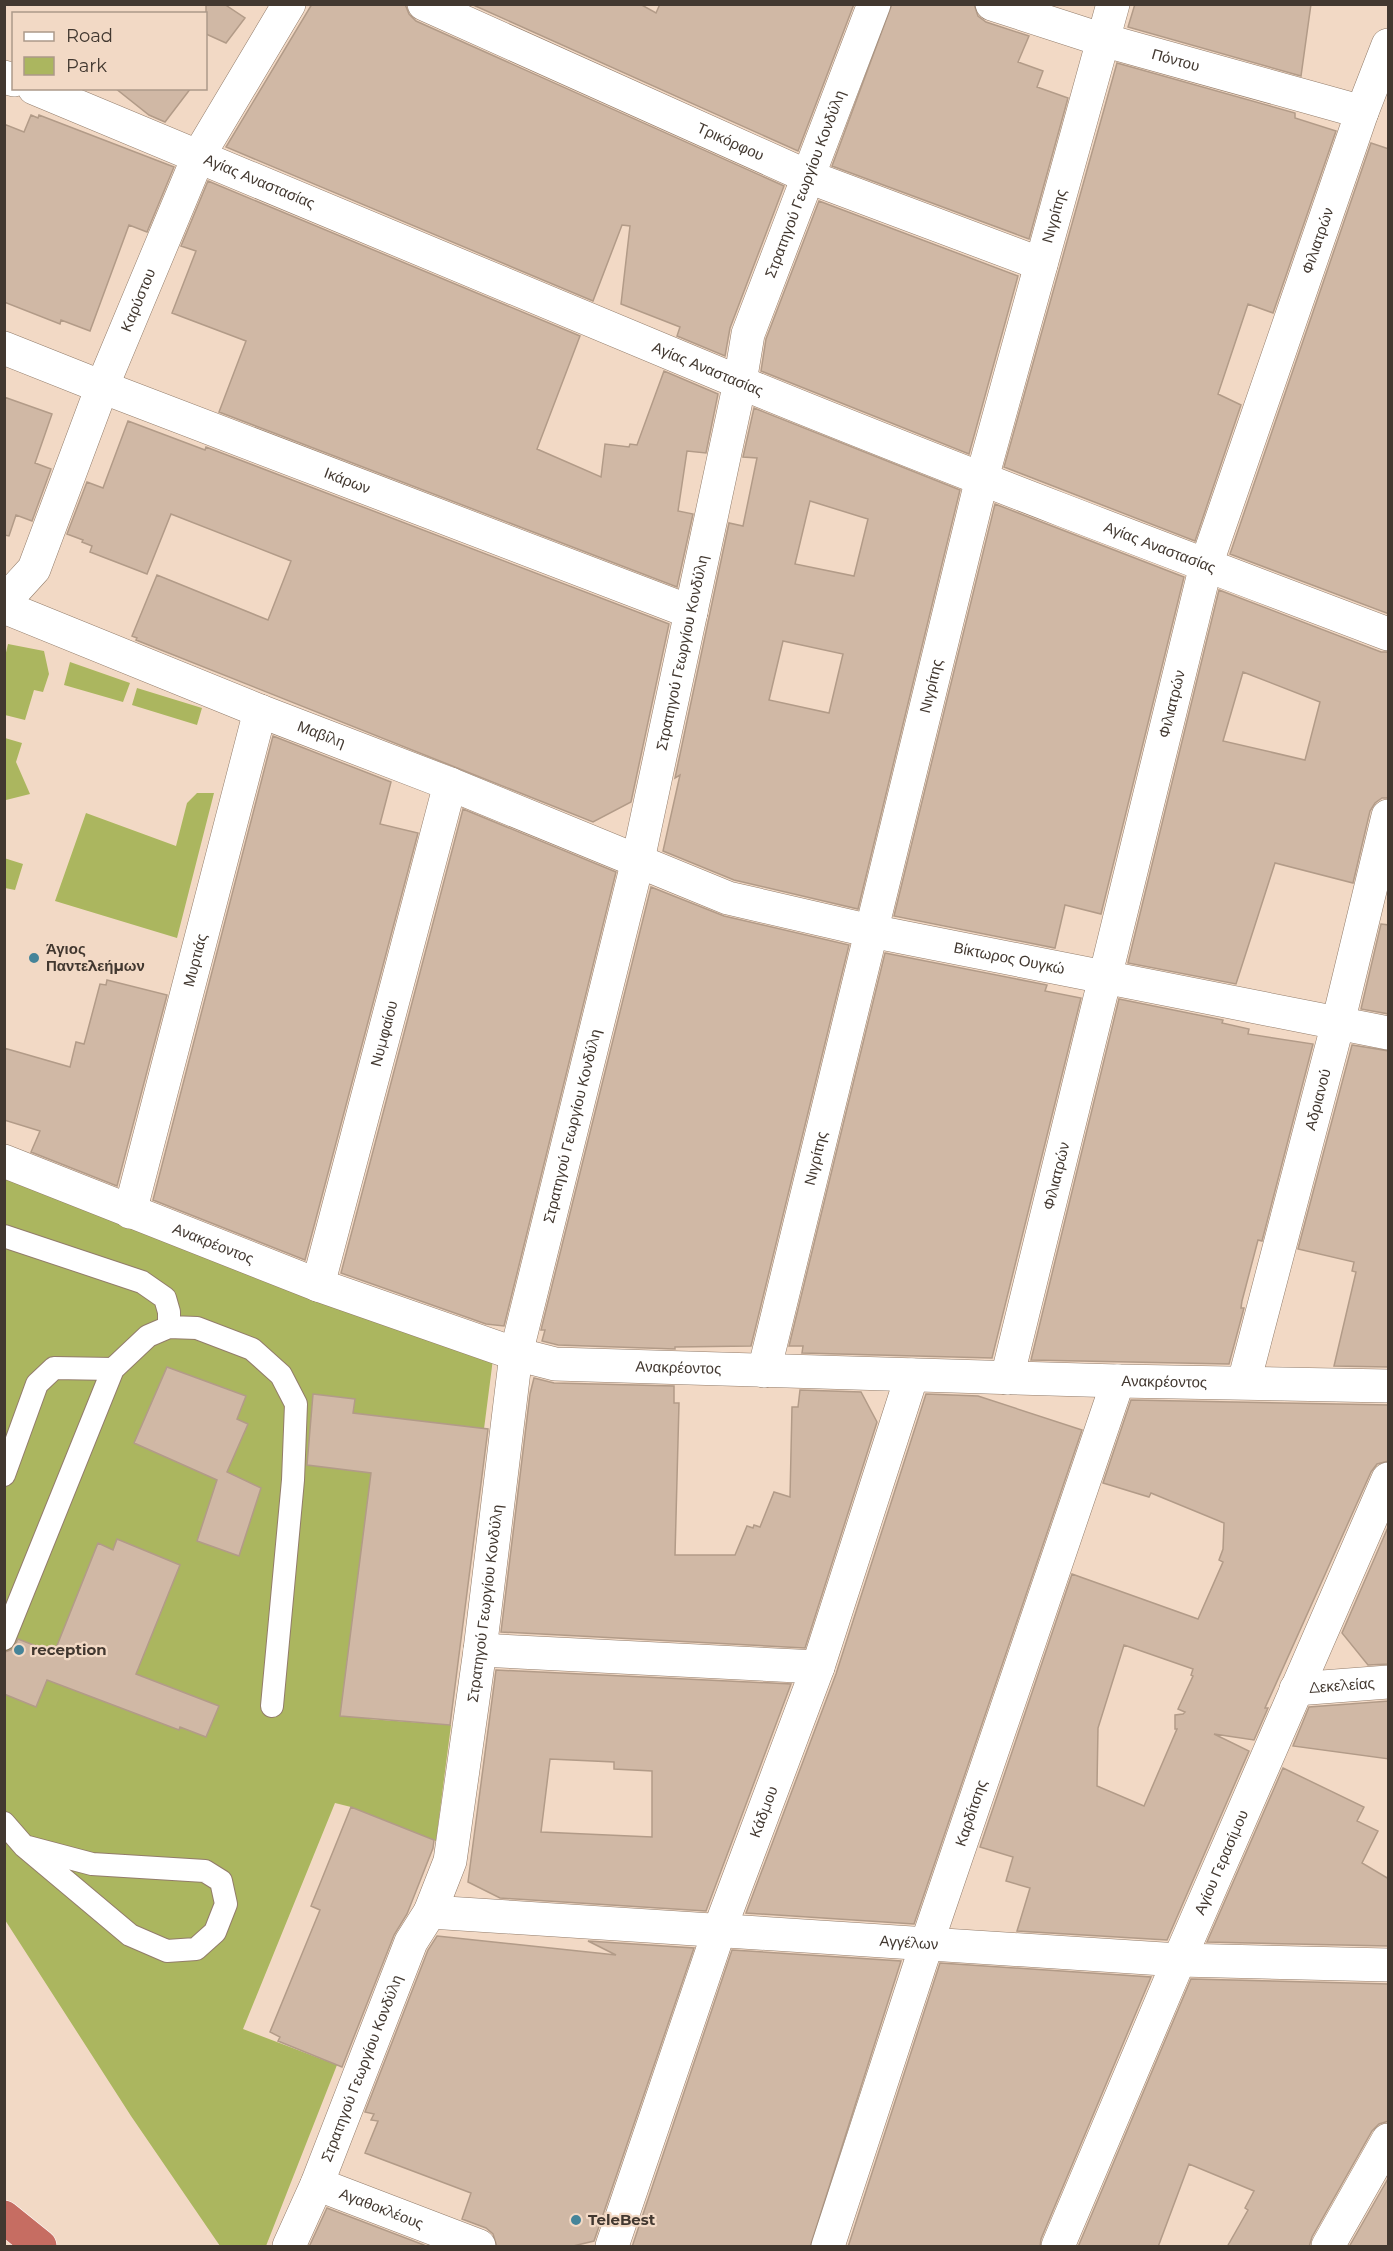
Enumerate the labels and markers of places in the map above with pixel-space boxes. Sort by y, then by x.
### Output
place label: Άγιος Παντελεήμων [46,939,145,975]
marker: Άγιος Παντελεήμων [27,951,41,965]
place label: reception [31,1640,107,1659]
marker: reception [12,1643,26,1657]
place label: TeleBest [588,2210,656,2229]
marker: TeleBest [569,2213,583,2227]

